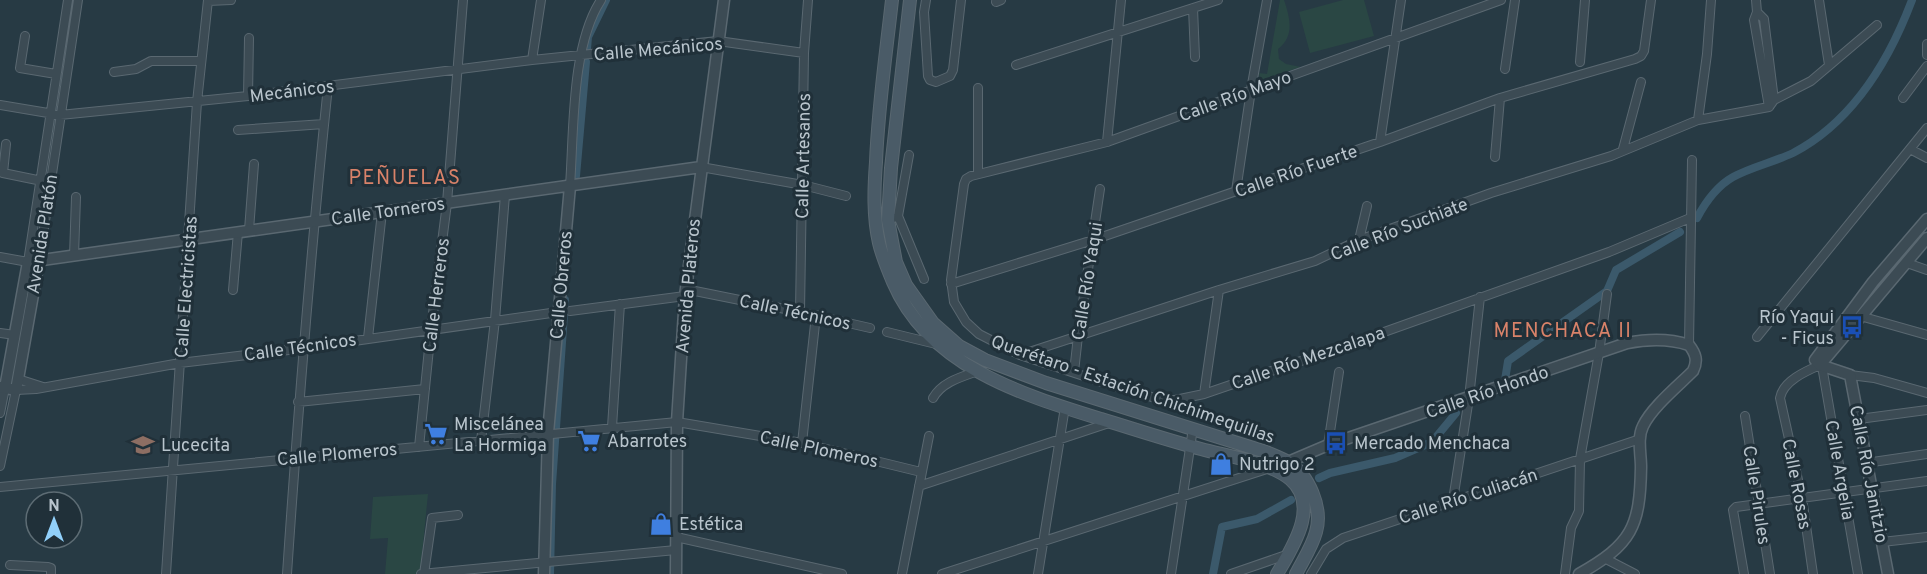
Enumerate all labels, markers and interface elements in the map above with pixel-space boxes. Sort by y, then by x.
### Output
street label: Calle Mecánicos [593,33,724,68]
street label: Calle Río Mayo [1176,66,1295,128]
street label: Mecánicos [249,76,336,109]
street label: Calle Artesanos [792,93,817,219]
street label: Calle Río Fuerte [1232,141,1361,204]
district label: PEÑUELAS [349,165,461,192]
street label: Avenida Platón [23,173,64,296]
street label: Calle Torneros [330,193,447,232]
street label: Calle Río Suchiate [1328,194,1471,267]
street label: Calle Electricistas [171,215,204,359]
street label: Avenida Plateros [672,218,707,355]
street label: Calle Río Yaqui [1068,220,1109,342]
street label: Calle Obreros [546,230,579,340]
street label: Calle Herreros [419,237,456,354]
street label: Calle Técnicos [737,290,853,337]
place label: Río Yaqui - Ficus [1759,307,1834,351]
bus stop icon: Río Yaqui - Ficus [1839,314,1865,340]
district label: MENCHACA II [1494,319,1632,345]
street label: Calle Río Mezcalapa [1229,322,1388,396]
street label: Calle Técnicos [242,329,358,368]
street label: Querétaro - Estación Chichimequillas [988,331,1277,450]
street label: Calle Río Hondo [1423,362,1552,425]
street label: Calle Río Janitzio [1843,403,1892,545]
place label: Miscelánea La Hormiga [454,414,547,458]
street label: Calle Argelia [1818,419,1859,522]
supermarket icon: Miscelánea La Hormiga [423,421,449,447]
street label: Calle Plomeros [757,427,880,474]
supermarket icon: Abarrotes [576,428,602,454]
bus stop icon: Mercado Menchaca [1323,430,1349,456]
place label: Abarrotes [607,431,687,454]
school or university icon: Lucecita [130,432,156,458]
place label: Mercado Menchaca [1354,433,1510,456]
place label: Lucecita [161,435,230,458]
street label: Calle Rosas [1775,437,1816,532]
street label: Calle Plomeros [276,439,398,472]
street label: Calle Pirules [1736,444,1775,546]
shop icon: Nutrigo 2 [1208,451,1234,477]
place label: Nutrigo 2 [1239,454,1315,477]
street label: Calle Río Culiacán [1396,464,1541,531]
north arrow [24,490,84,550]
text: N [48,497,60,517]
shop icon: Estética [648,511,674,537]
place label: Estética [679,514,743,537]

